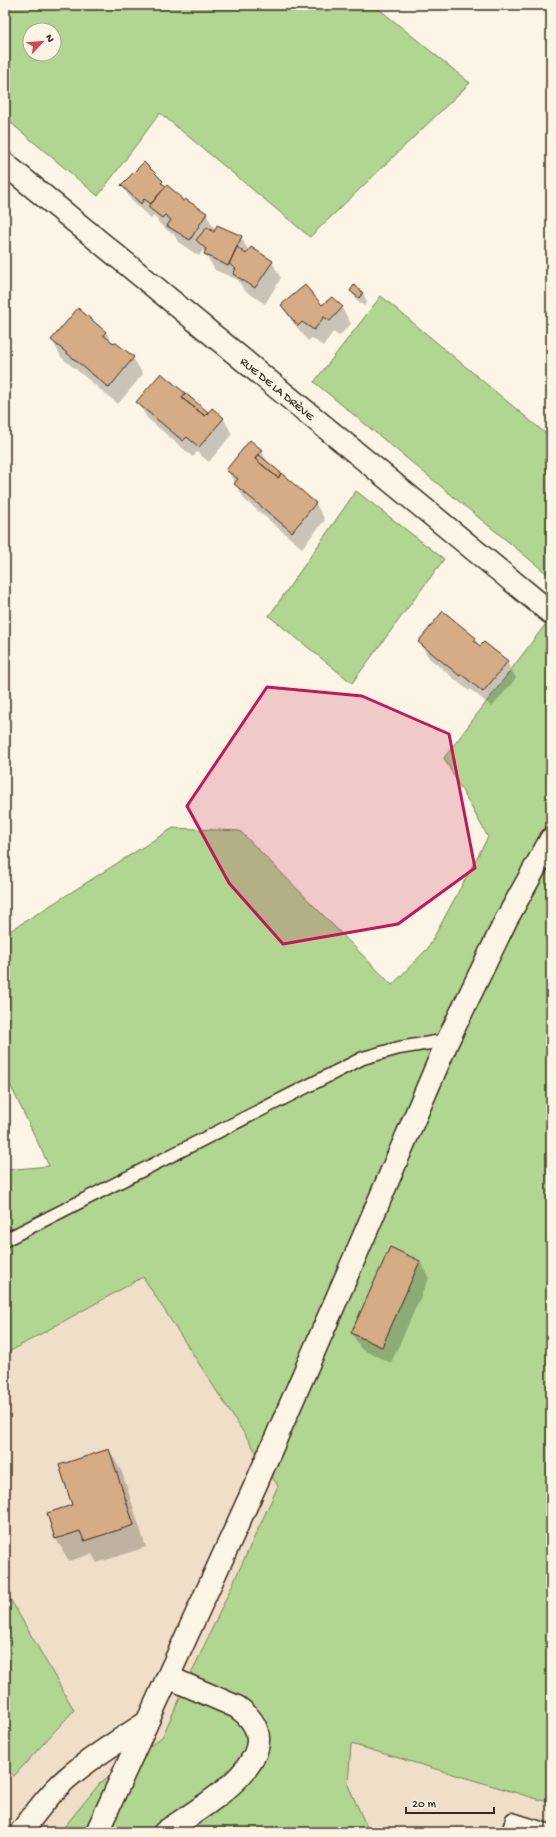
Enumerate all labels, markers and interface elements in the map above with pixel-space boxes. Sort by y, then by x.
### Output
north arrow [22,22,62,62]
text: N [42,33,56,44]
street label: RUE DE LA DRÈVE [236,355,317,425]
scale bar [406,1789,494,1815]
text: 20 m [412,1798,437,1812]

